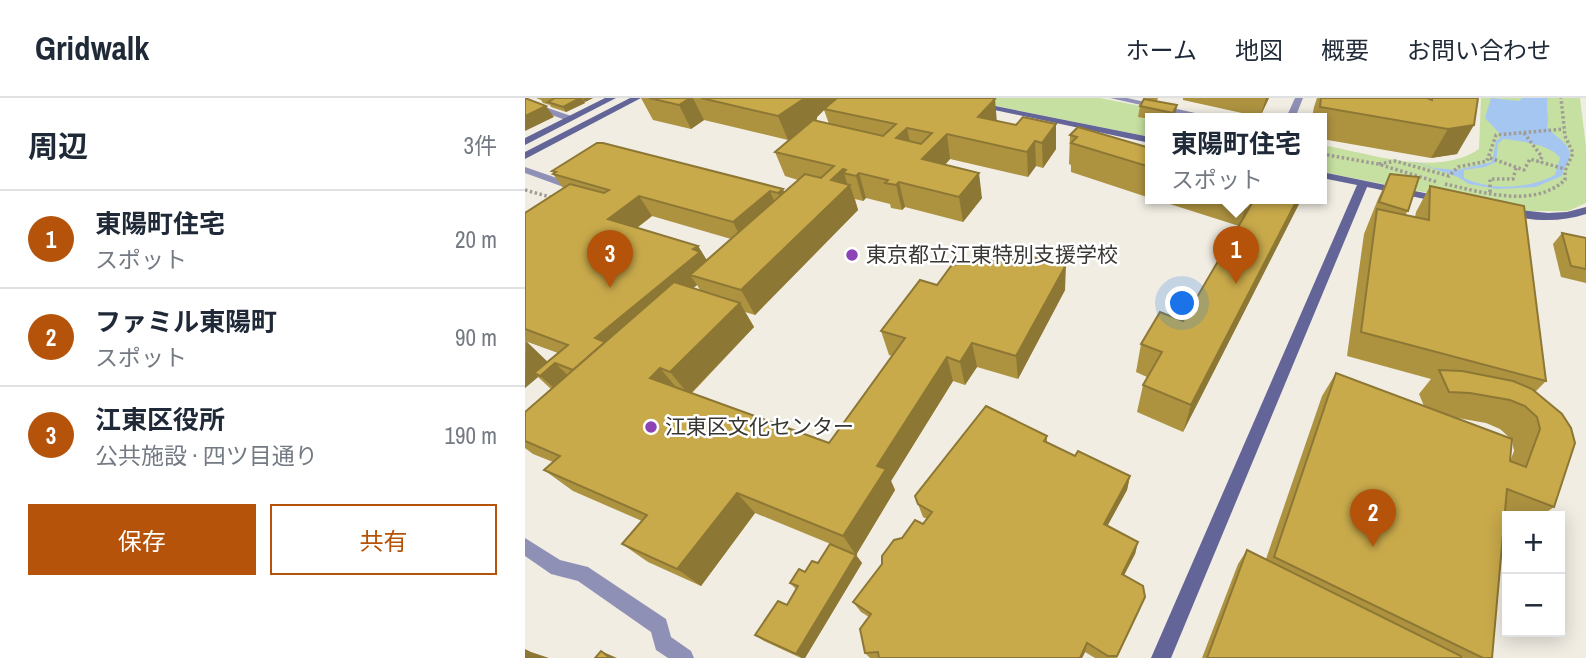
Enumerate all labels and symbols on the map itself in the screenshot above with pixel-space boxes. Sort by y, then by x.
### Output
pin: 1 [1213,226,1259,284]
pin: 3 [587,230,633,288]
place label: 東京都立江東特別支援学校 [866,240,1118,269]
marker: 東京都立江東特別支援学校 [844,247,860,263]
your location [1165,286,1199,320]
place label: 江東区文化センター [665,412,854,441]
marker: 江東区文化センター [643,419,659,435]
pin: 2 [1350,489,1396,547]

